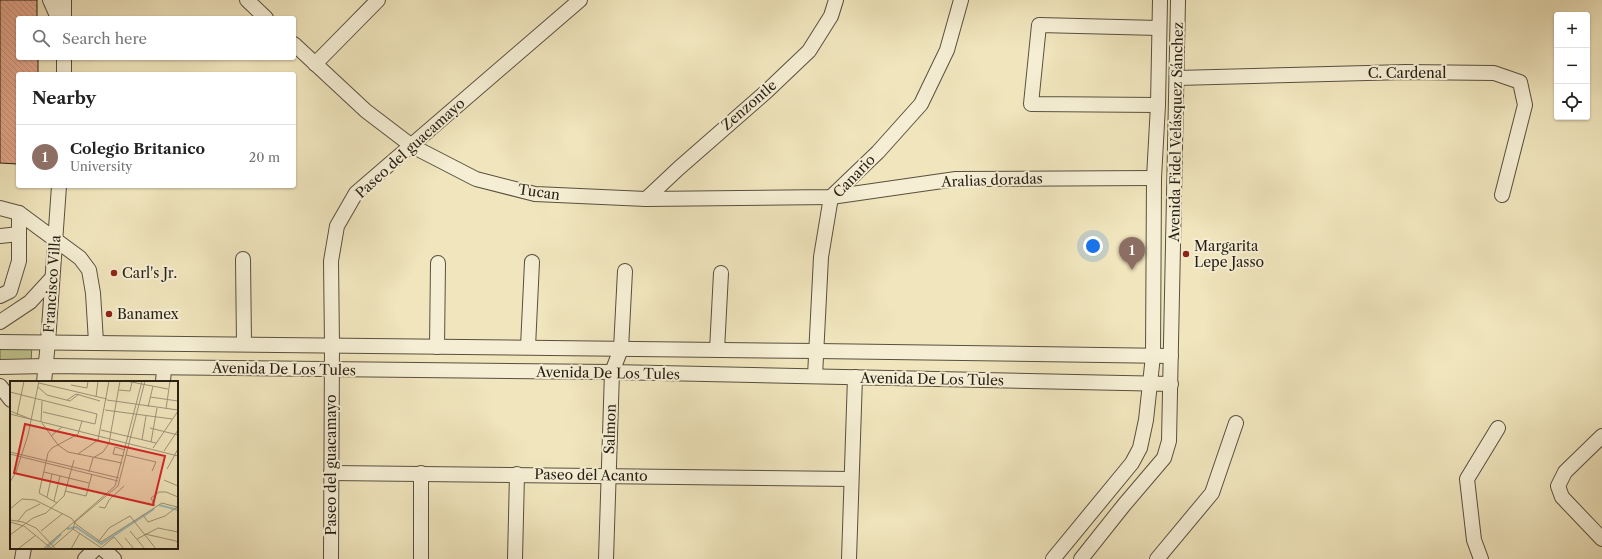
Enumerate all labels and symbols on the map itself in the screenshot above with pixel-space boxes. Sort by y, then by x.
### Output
street label: Avenida Fidel Velásquez Sánchez [1165,22,1187,243]
street label: C. Cardenal [1368,64,1446,82]
street label: Zenzontle [718,76,781,134]
street label: Paseo del guacamayo [352,94,468,202]
street label: Canario [829,151,879,201]
street label: Aralias doradas [940,169,1043,191]
street label: Tucan [517,180,561,204]
street label: Francisco Villa [40,234,64,333]
your location [1083,236,1103,256]
pin: 1 [1119,237,1145,270]
place label: Margarita Lepe Jasso [1194,237,1264,271]
marker: Margarita Lepe Jasso [1181,249,1191,259]
place label: Carl's Jr. [122,264,177,282]
marker: Carl's Jr. [109,268,119,278]
place label: Banamex [117,305,180,323]
marker: Banamex [104,309,114,319]
street label: Avenida De Los Tules [211,359,356,379]
street label: Avenida De Los Tules [535,363,680,383]
street label: Avenida De Los Tules [859,369,1004,389]
inset map [10,381,178,549]
street label: Paseo del guacamayo [322,394,340,536]
street label: Salmon [600,403,620,454]
street label: Paseo del Acanto [534,465,648,485]

